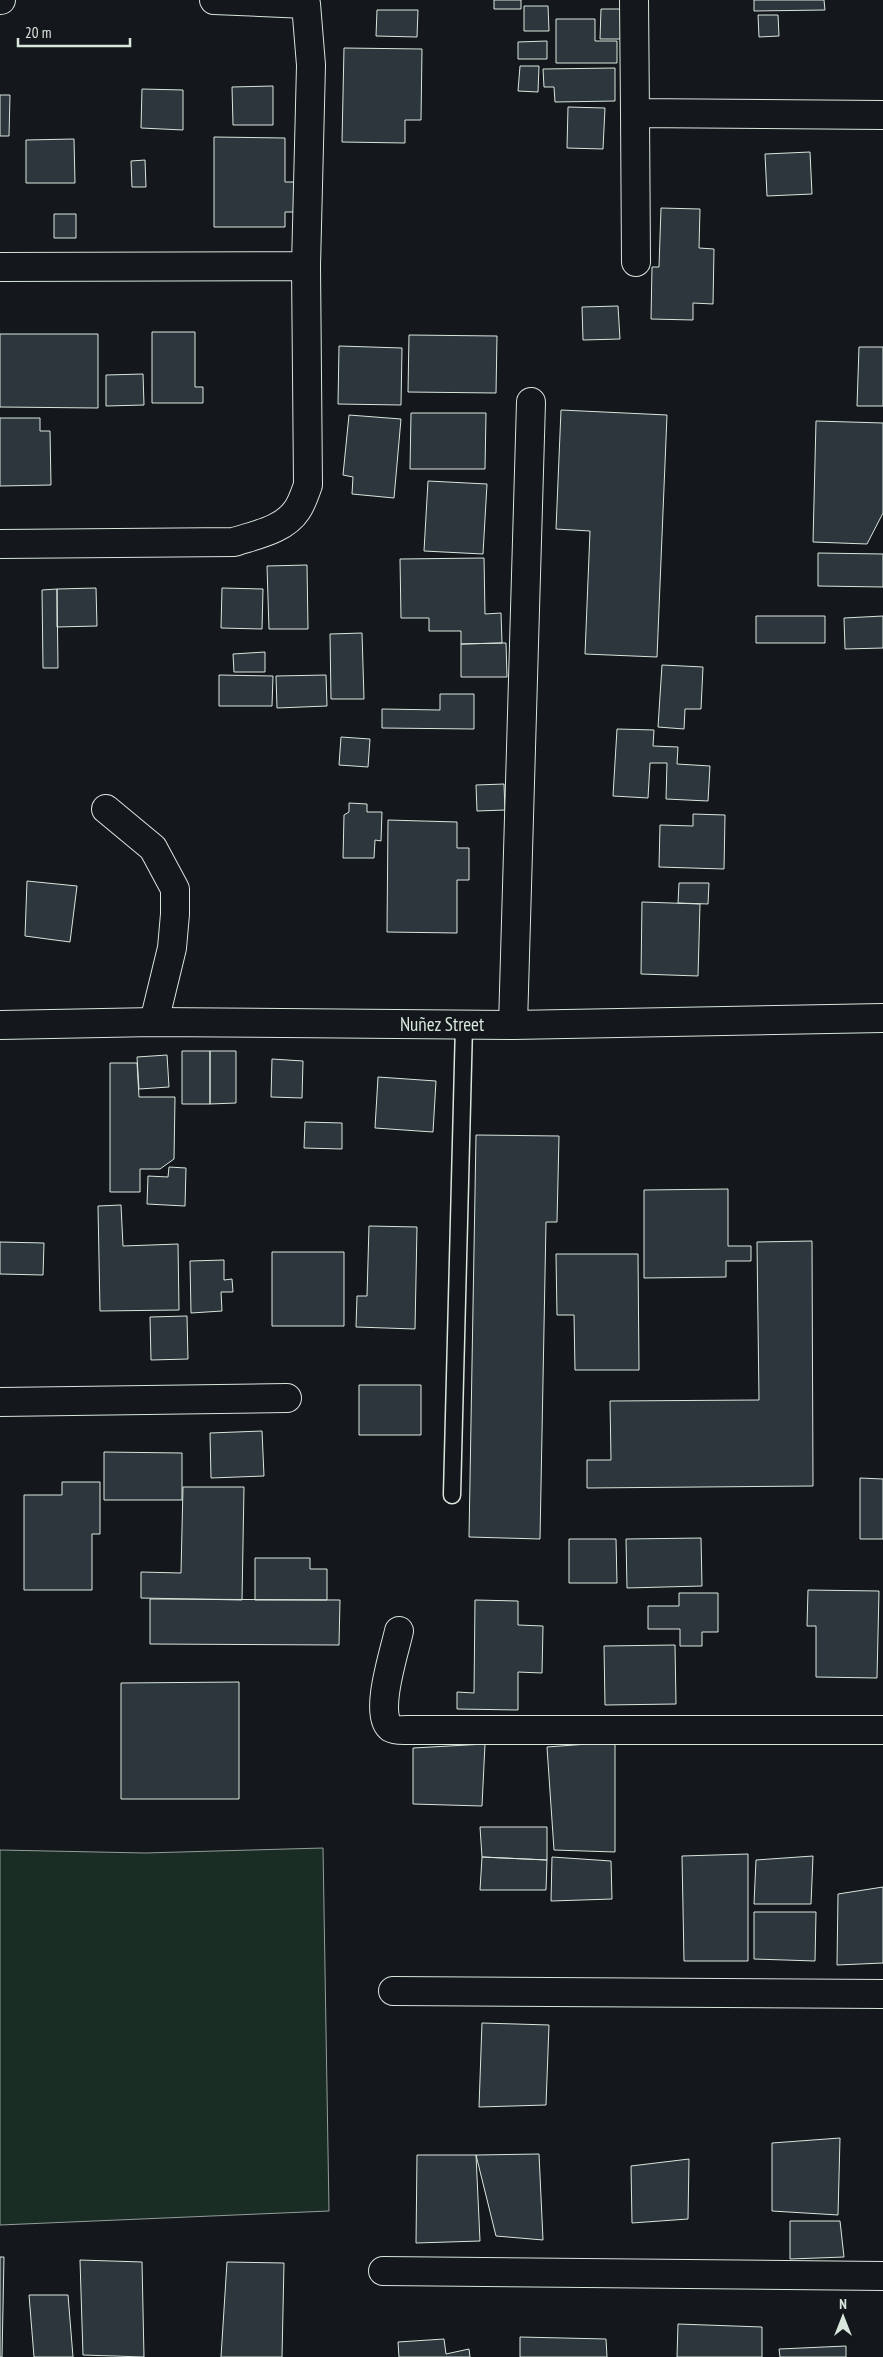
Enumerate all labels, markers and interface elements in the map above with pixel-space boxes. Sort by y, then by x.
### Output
scale bar [18,15,130,47]
text: 20 m [25,23,51,42]
street label: Nuñez Street [400,1012,485,1036]
north arrow [818,2292,868,2342]
text: N [839,2295,847,2313]

